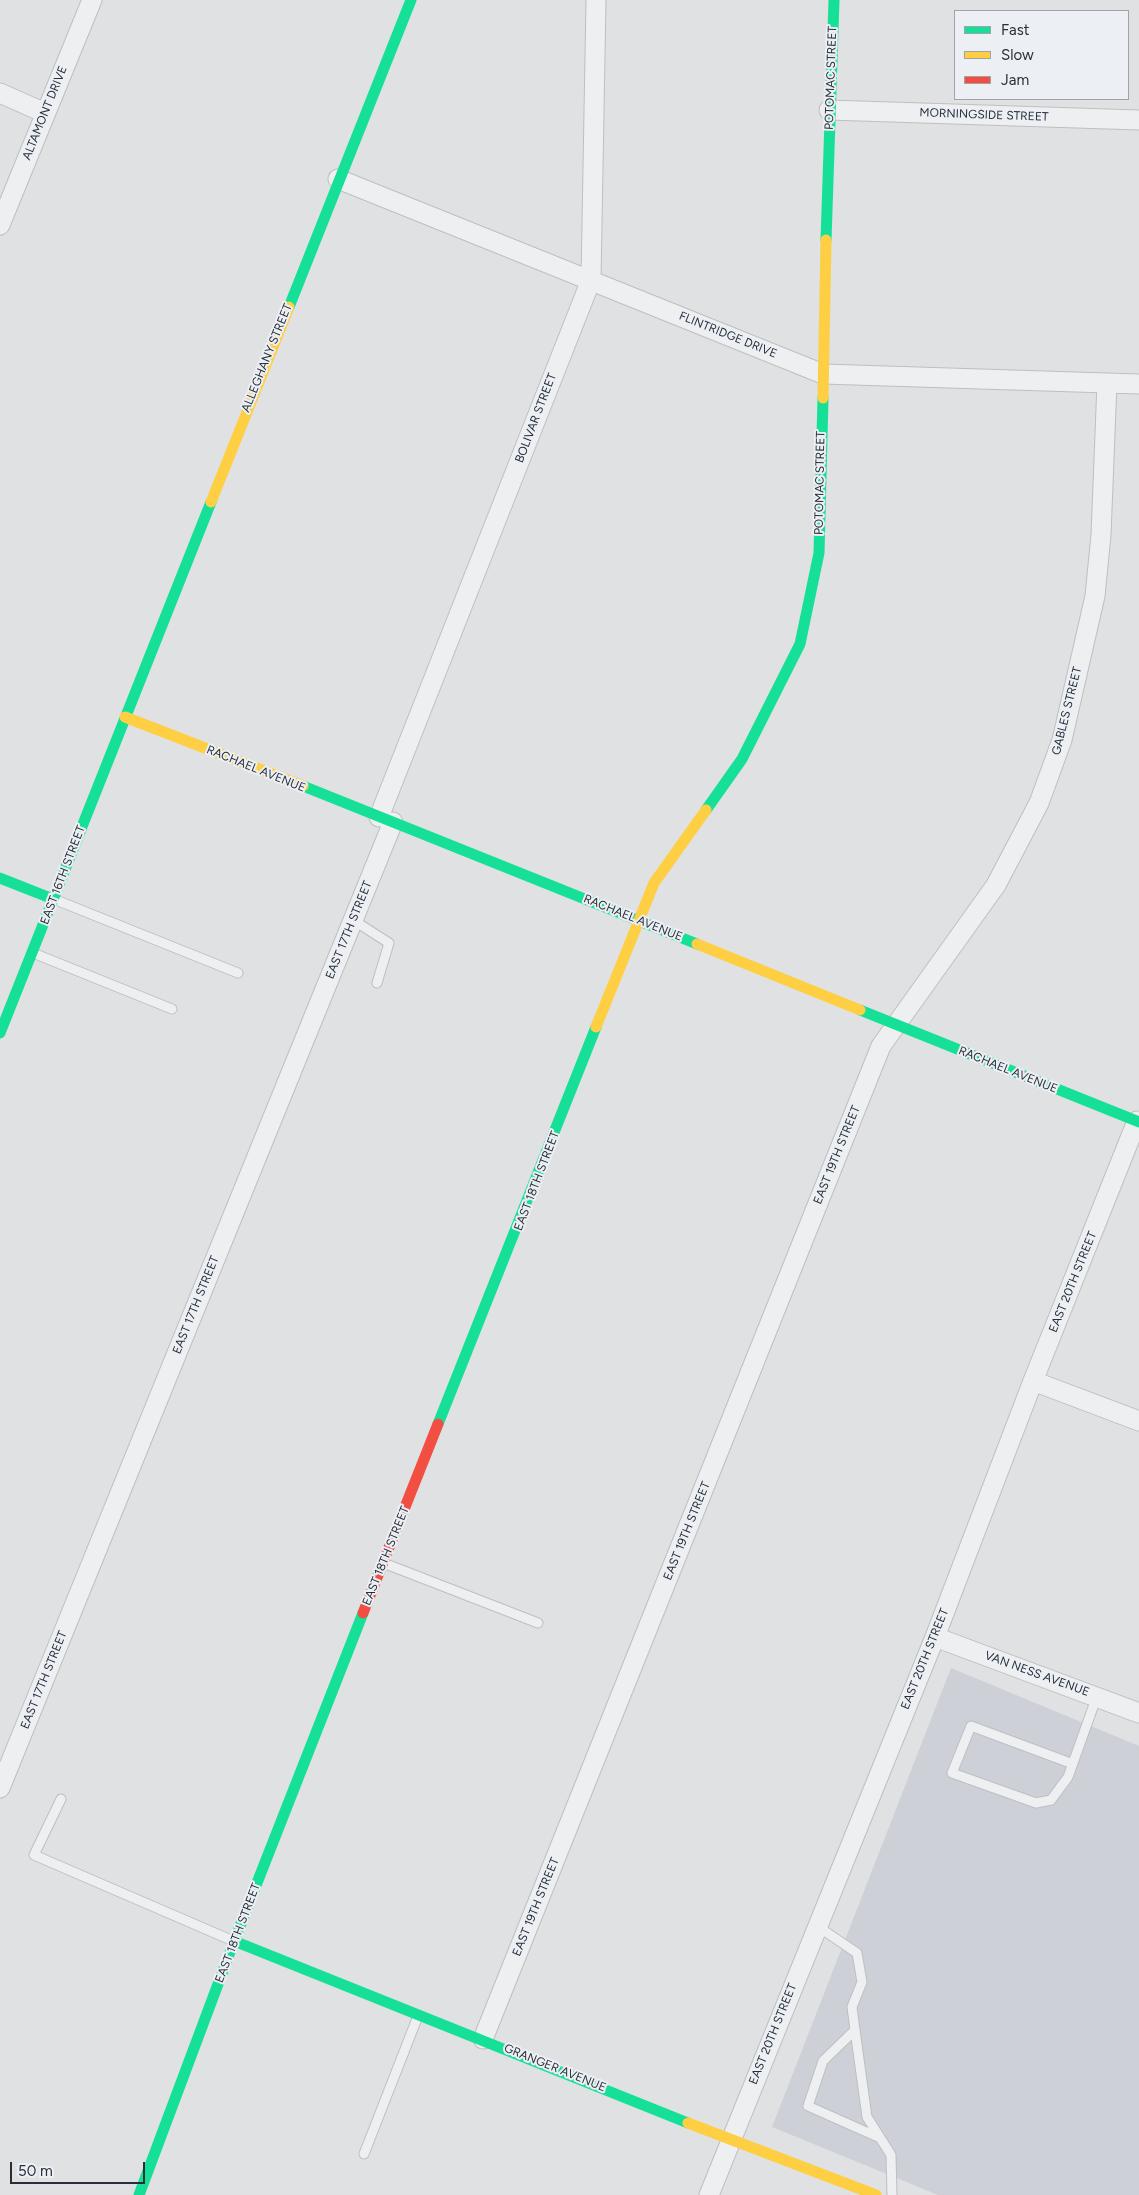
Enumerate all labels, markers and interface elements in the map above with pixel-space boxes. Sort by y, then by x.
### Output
legend [954,10,1129,100]
text: Fast [1001,21,1029,39]
street label: POTOMAC STREET [822,26,840,130]
text: Slow [1001,46,1034,64]
street label: ALTAMONT DRIVE [20,64,70,162]
text: Jam [1001,71,1029,89]
street label: MORNINGSIDE STREET [919,106,1049,124]
street label: ALLEGHANY STREET [239,302,295,414]
street label: FLINTRIDGE DRIVE [677,309,779,361]
street label: BOLIVAR STREET [512,371,560,465]
street label: POTOMAC STREET [812,431,828,535]
street label: GABLES STREET [1049,665,1085,757]
street label: RACHAEL AVENUE [204,743,308,795]
street label: EAST 16TH STREET [37,823,89,927]
street label: EAST 17TH STREET [323,879,375,981]
street label: RACHAEL AVENUE [581,892,685,944]
street label: RACHAEL AVENUE [956,1044,1060,1096]
street label: EAST 19TH STREET [811,1104,863,1206]
street label: EAST 18TH STREET [511,1129,563,1233]
street label: EAST 20TH STREET [1046,1229,1100,1335]
street label: EAST 17TH STREET [170,1254,222,1356]
street label: EAST 19TH STREET [661,1480,713,1582]
street label: EAST 18TH STREET [360,1504,412,1608]
street label: EAST 20TH STREET [898,1606,952,1712]
street label: EAST 17TH STREET [18,1629,70,1731]
street label: VAN NESS AVENUE [983,1648,1091,1700]
street label: EAST 19TH STREET [510,1856,562,1958]
street label: EAST 18TH STREET [212,1881,264,1985]
street label: EAST 20TH STREET [746,1981,800,2087]
street label: GRANGER AVENUE [502,2041,608,2095]
scale bar [12,2152,148,2184]
text: 50 m [18,2162,53,2180]

